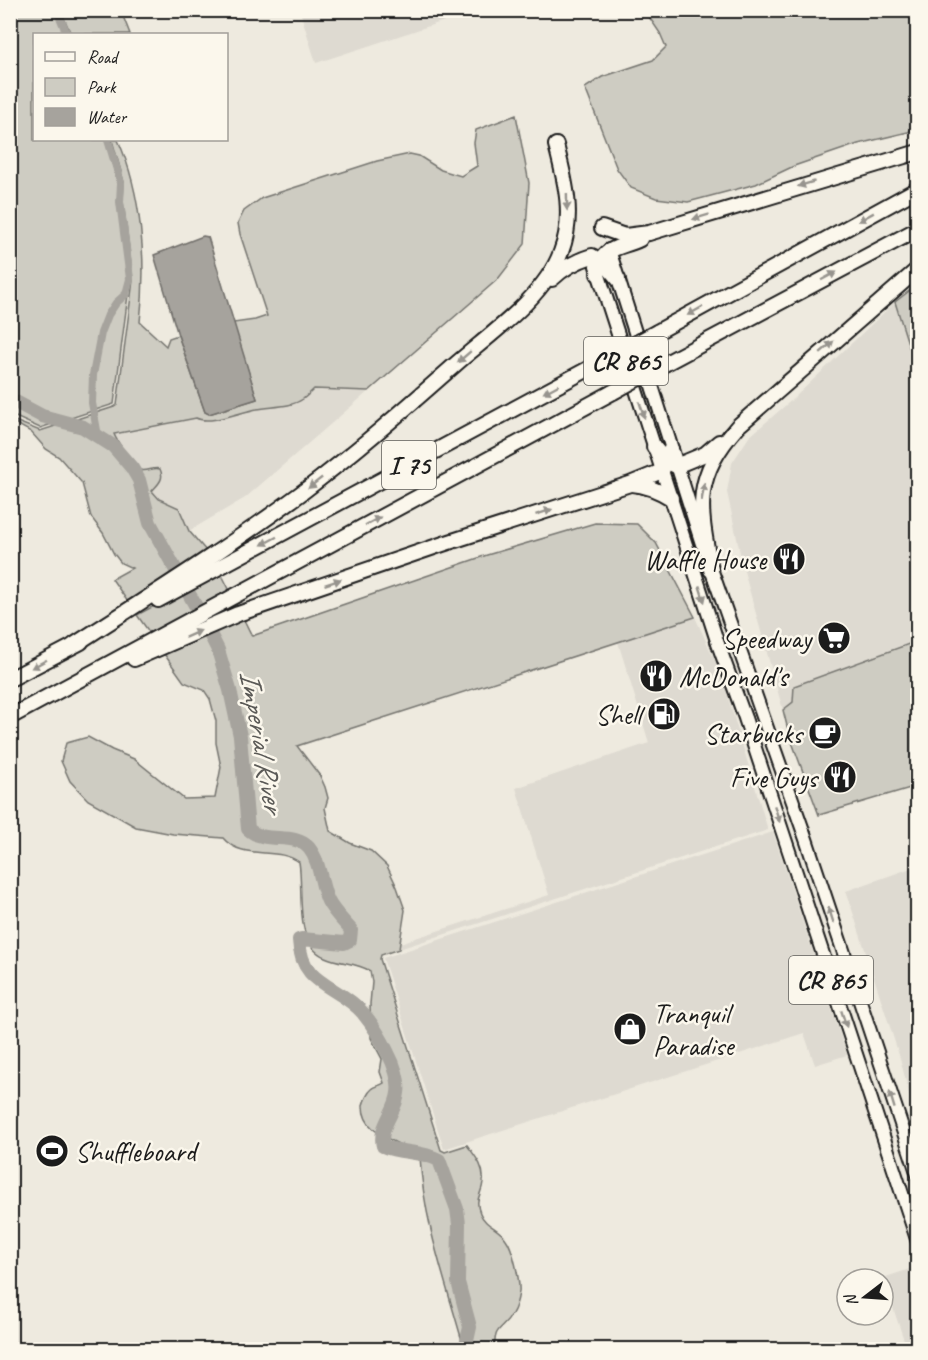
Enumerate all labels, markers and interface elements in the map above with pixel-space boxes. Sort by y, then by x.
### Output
legend [33,33,228,141]
text: Road [87,46,120,68]
text: Park [87,76,117,98]
text: Water [87,106,128,128]
one-way arrow [797,180,815,190]
one-way arrow [563,193,572,212]
one-way arrow [692,212,710,222]
one-way arrow [857,212,874,222]
one-way arrow [821,271,838,281]
one-way arrow [687,306,704,316]
road number: CR 865 [584,337,668,385]
one-way arrow [819,341,834,354]
one-way arrow [457,350,472,363]
one-way arrow [543,384,560,393]
one-way arrow [638,401,647,419]
road number: I 75 [382,441,436,489]
one-way arrow [307,476,323,489]
one-way arrow [699,482,708,501]
one-way arrow [535,507,553,516]
one-way arrow [365,516,382,526]
one-way arrow [260,536,277,546]
restaurant icon: Waffle House [771,541,807,577]
place label: Waffle House [644,542,768,577]
one-way arrow [324,576,342,586]
one-way arrow [698,585,707,603]
supermarket icon: Speedway [816,620,852,656]
place label: Speedway [722,621,813,656]
one-way arrow [184,629,201,638]
restaurant icon: McDonald's [638,658,674,694]
one-way arrow [30,659,47,669]
place label: McDonald's [679,659,790,694]
water label: Imperial River [231,667,294,820]
fuel station icon: Shell [646,696,682,732]
place label: Shell [595,697,646,732]
cafe icon: Starbucks [807,715,843,751]
place label: Starbucks [704,716,804,751]
restaurant icon: Five Guys [822,759,858,795]
place label: Five Guys [730,760,819,795]
one-way arrow [772,805,782,823]
one-way arrow [825,906,835,924]
road number: CR 865 [789,956,873,1004]
place label: Tranquil Paradise [653,996,735,1063]
one-way arrow [840,1010,849,1028]
shop icon: Tranquil Paradise [612,1011,648,1047]
one-way arrow [886,1091,896,1109]
sports icon: Shuffleboard [34,1133,70,1169]
place label: Shuffleboard [75,1134,200,1169]
north arrow [835,1267,895,1327]
text: N [840,1290,863,1309]

